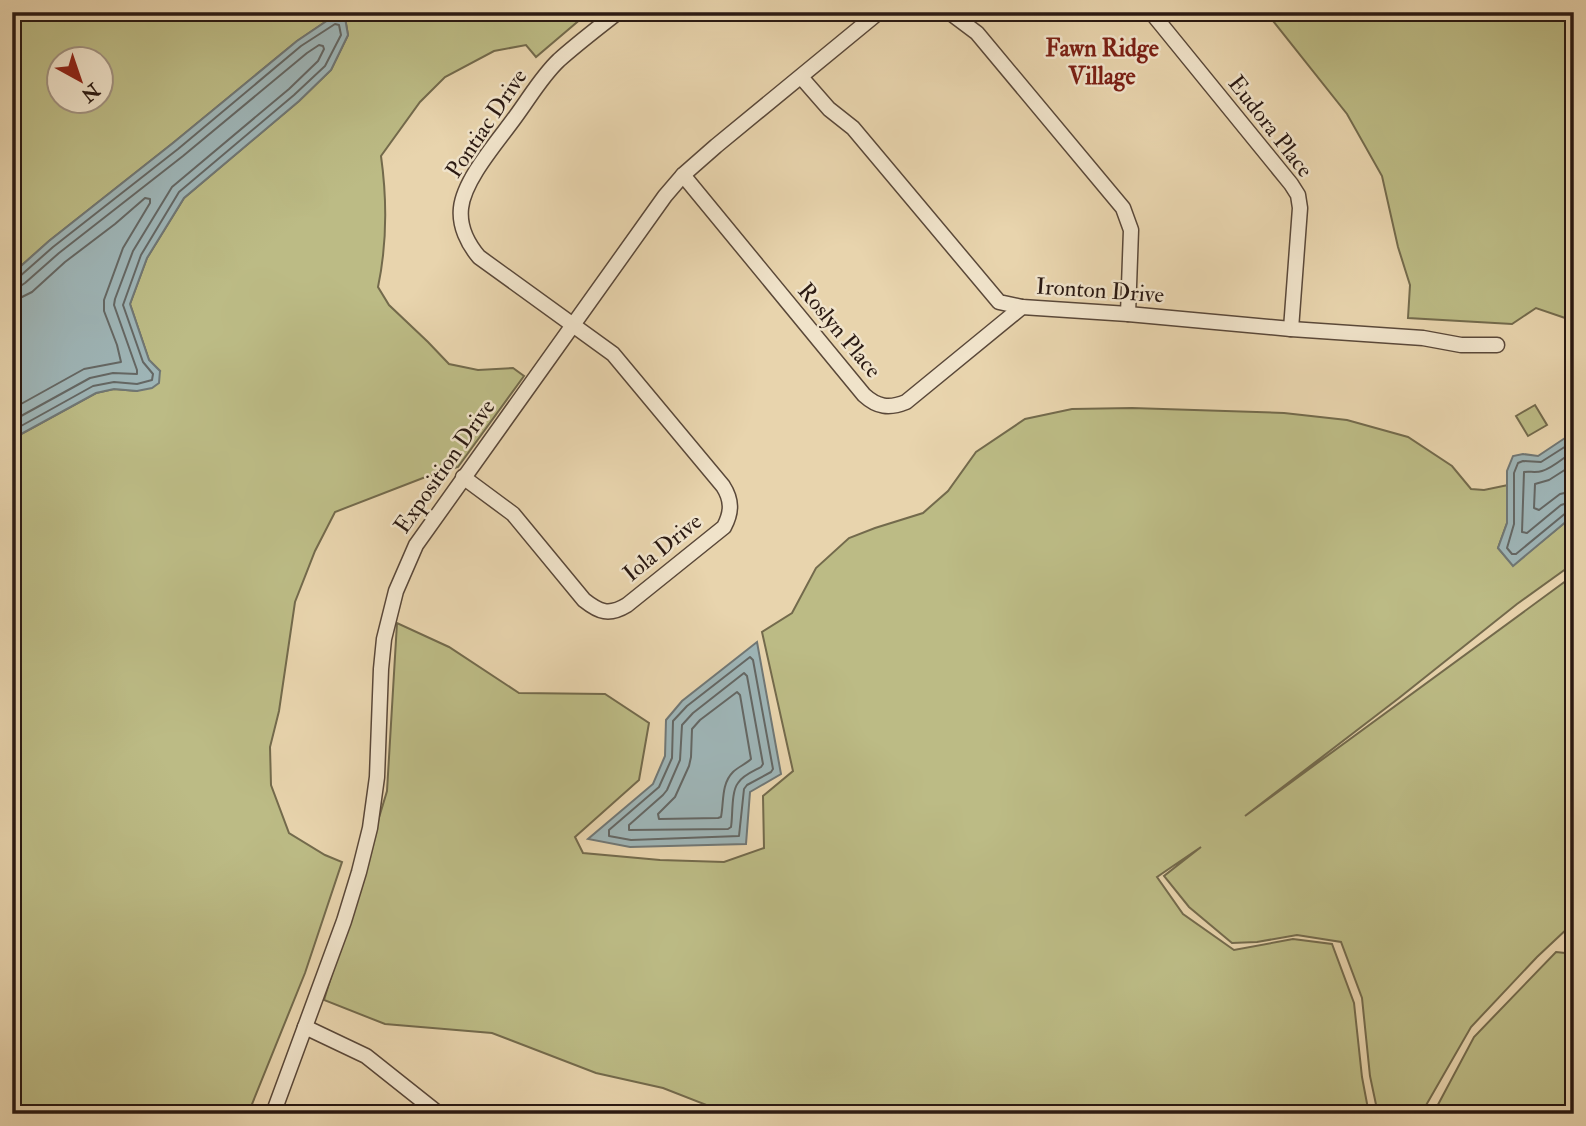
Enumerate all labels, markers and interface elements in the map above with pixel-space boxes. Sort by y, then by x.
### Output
district label: Fawn Ridge Village [1045,33,1159,92]
north arrow [46,46,116,116]
street label: Pontiac Drive [439,63,534,183]
street label: Eudora Place [1222,70,1320,183]
text: N [75,77,105,108]
street label: Ironton Drive [1035,272,1165,309]
street label: Roslyn Place [791,277,888,384]
street label: Exposition Drive [387,393,502,540]
street label: Iola Drive [617,507,708,588]

